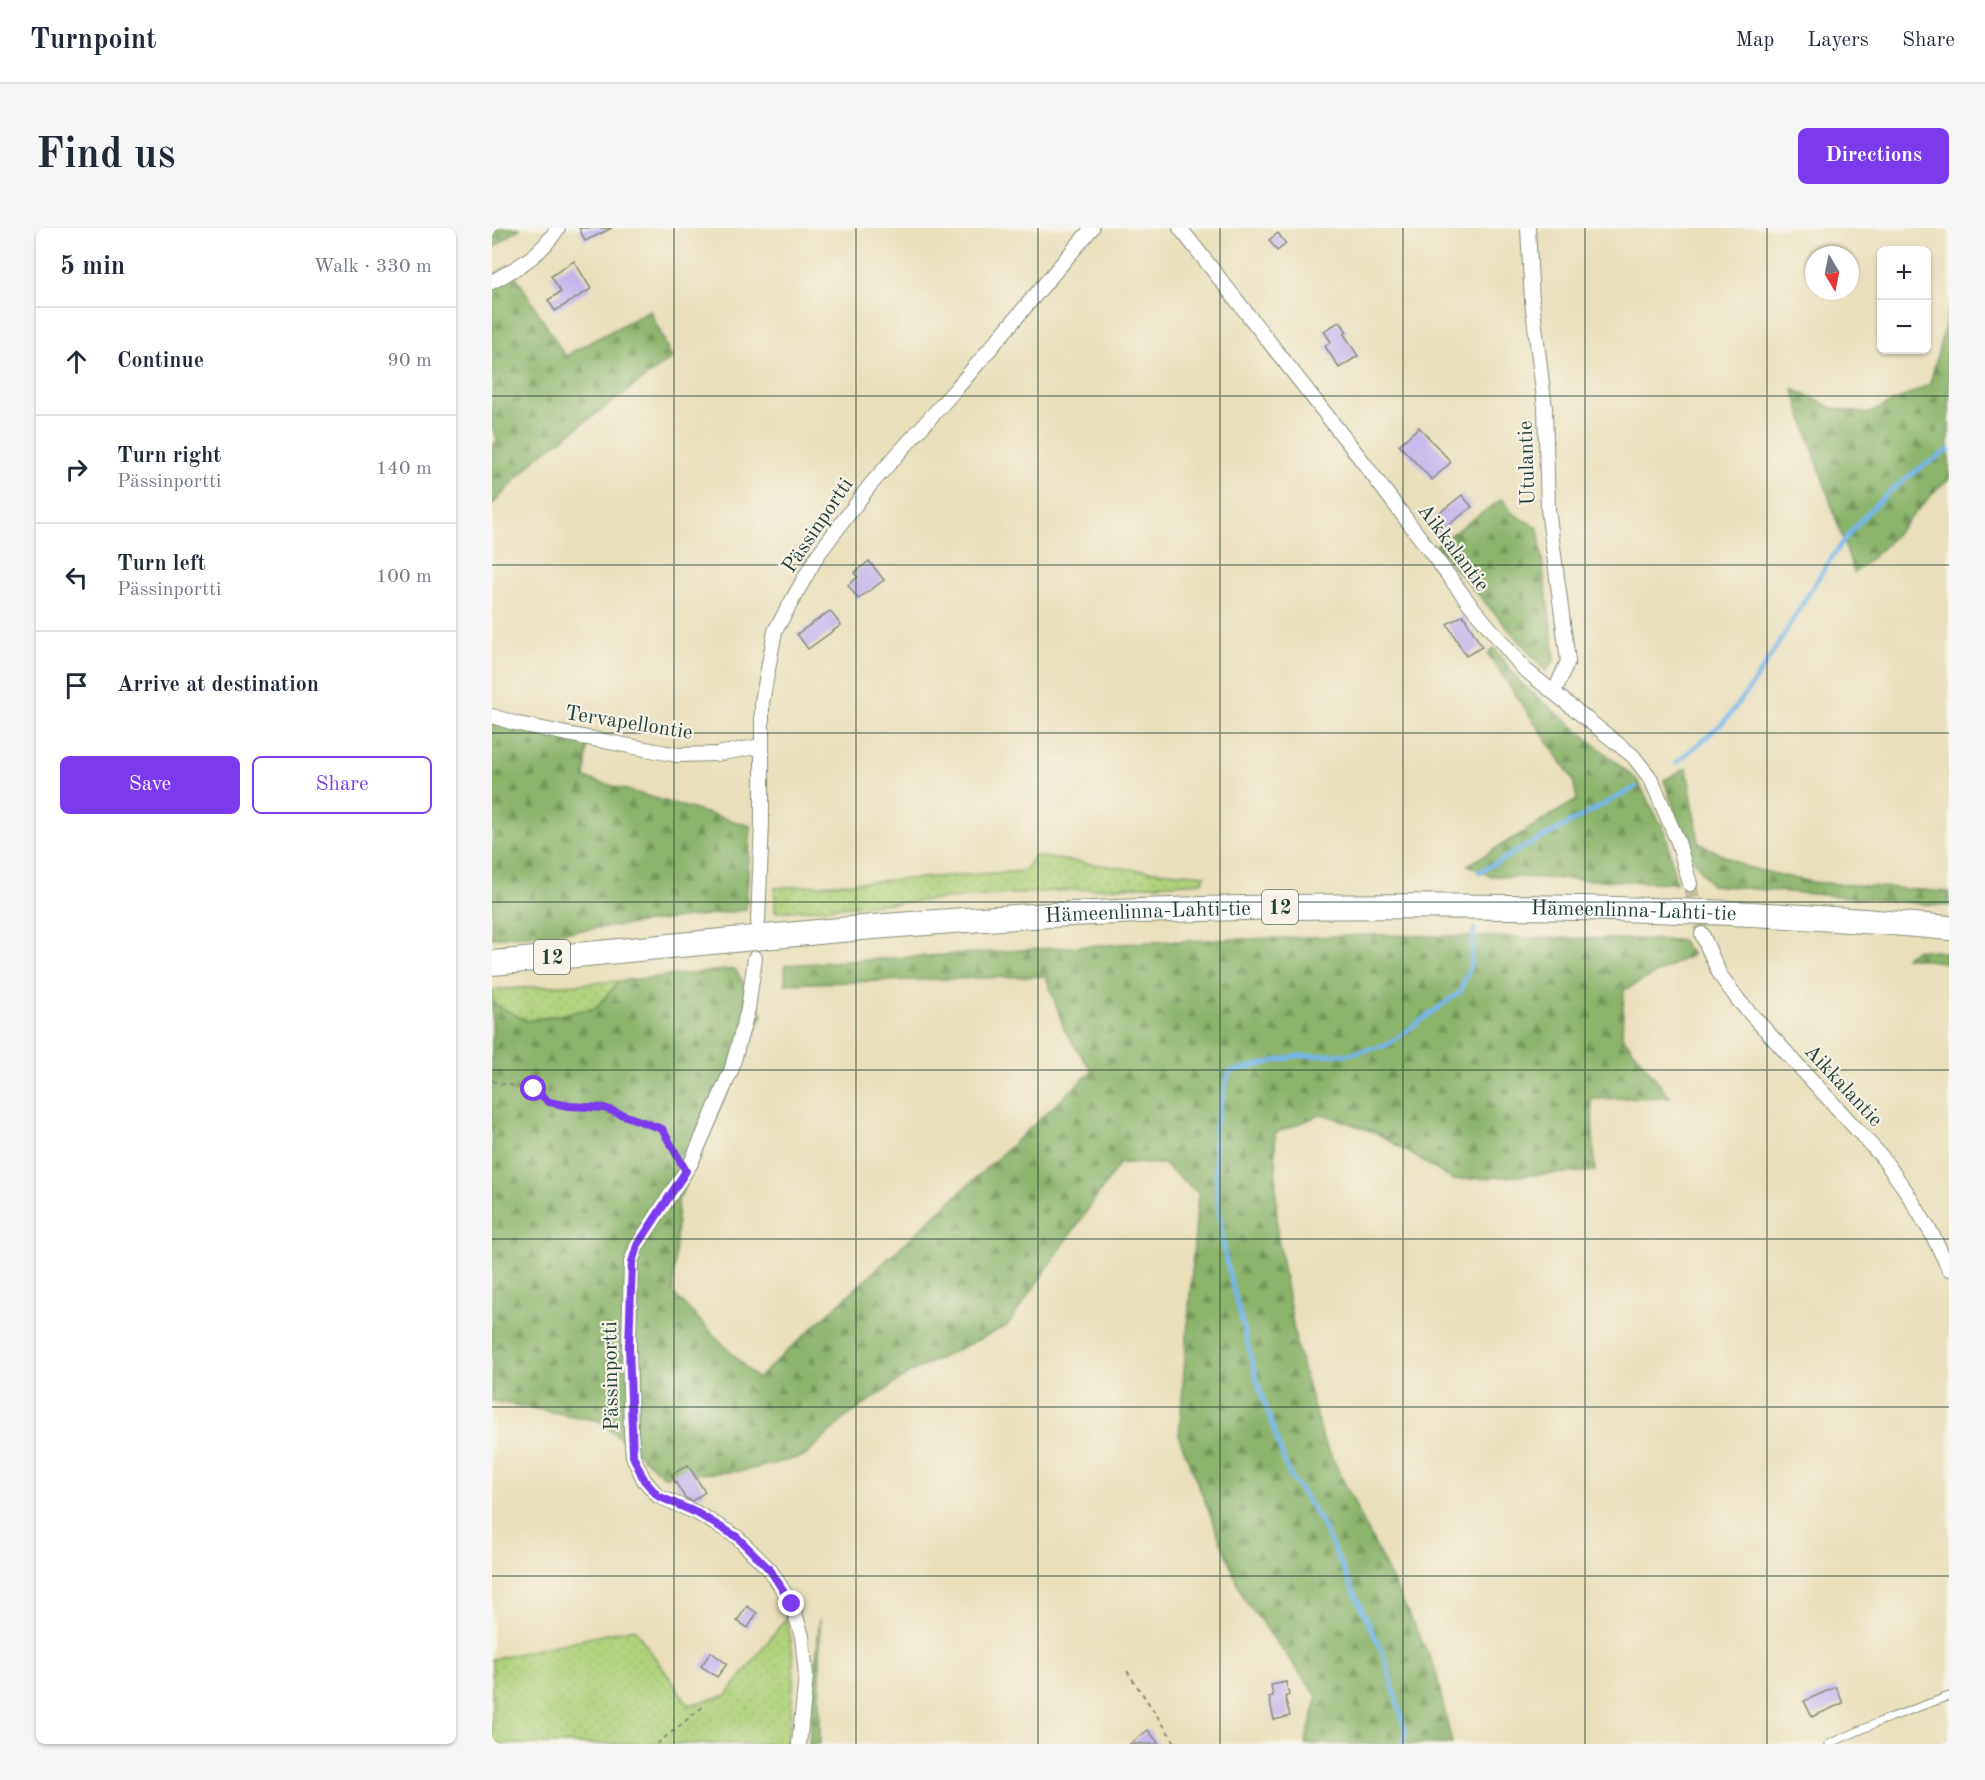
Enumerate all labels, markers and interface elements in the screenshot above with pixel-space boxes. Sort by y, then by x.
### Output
text: Turnpoint [30,27,157,55]
text: Map [1735,30,1774,51]
text: Layers [1807,30,1869,51]
text: Share [1902,30,1955,51]
button: Directions [1798,128,1949,184]
text: Find us [36,135,175,177]
north arrow [1805,246,1859,300]
map controls [1877,246,1931,354]
button: + [1877,246,1931,300]
text: 5 min [60,254,125,280]
text: Walk · 330 m [313,257,432,277]
button: − [1877,300,1931,354]
icon: ahead [60,345,93,378]
text: Continue [117,350,204,372]
text: 90 m [387,351,432,371]
street label: Utulantie [1516,420,1539,506]
text: Turn right [117,445,221,467]
icon: right [60,453,93,486]
text: 140 m [376,459,432,479]
text: Pässinportti [117,472,221,492]
street label: Pässinportti [779,475,858,577]
street label: Aikkalantie [1413,500,1492,596]
text: Turn left [117,553,206,575]
icon: left [60,561,93,594]
text: 100 m [376,567,432,587]
text: Pässinportti [117,580,221,600]
icon: arrive [60,669,93,702]
text: Arrive at destination [117,674,319,696]
street label: Tervapellontie [563,703,694,744]
button: Save [60,756,240,814]
button: Share [252,756,432,814]
road number: 12 [1262,890,1298,924]
street label: Hämeenlinna-Lahti-tie [1531,898,1737,925]
street label: Hämeenlinna-Lahti-tie [1044,899,1251,927]
road number: 12 [534,940,570,974]
street label: Aikkalantie [1800,1041,1886,1131]
route start [520,1075,546,1101]
street label: Pässinportti [600,1321,623,1431]
route end [778,1590,804,1616]

